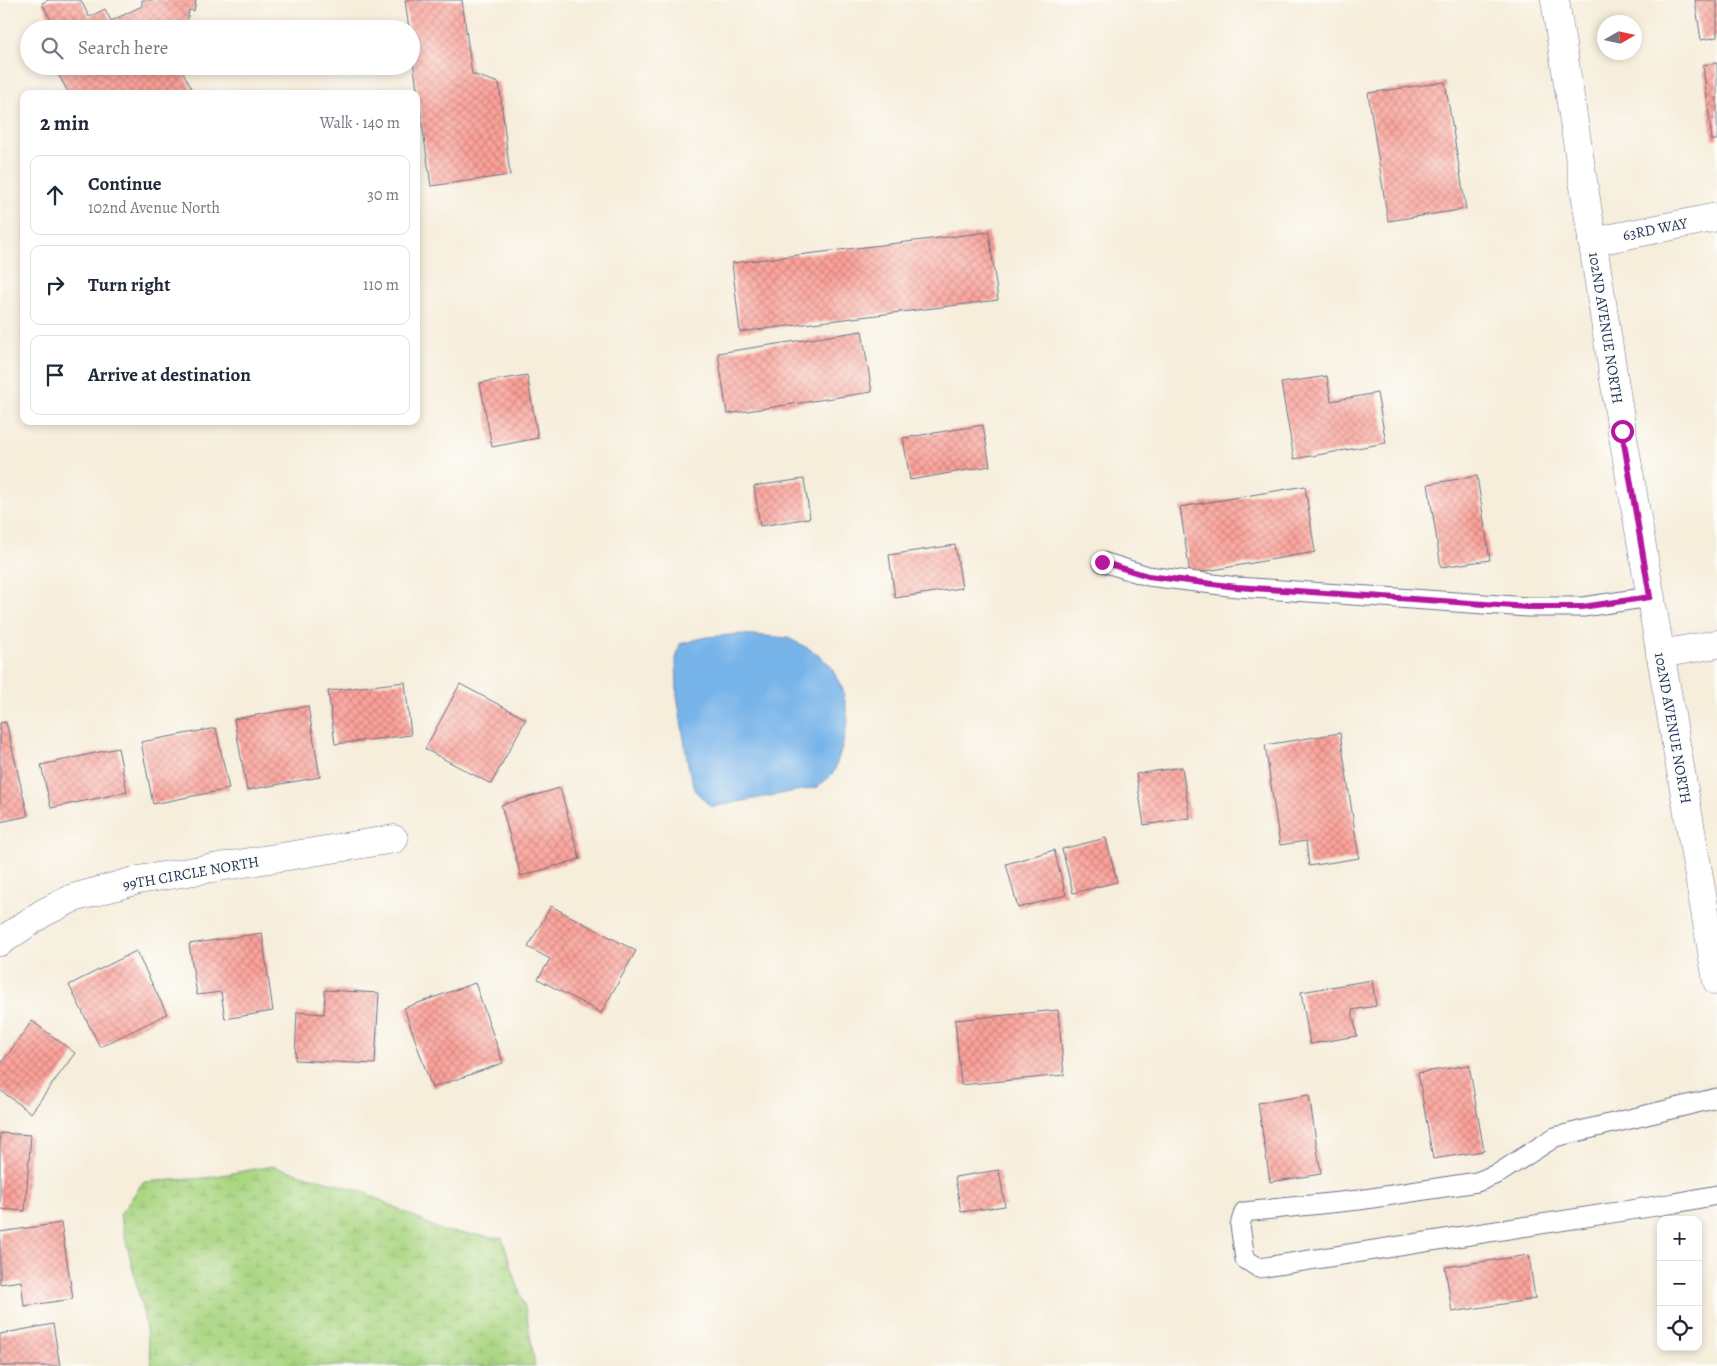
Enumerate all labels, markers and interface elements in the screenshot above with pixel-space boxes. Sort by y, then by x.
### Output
north arrow [1597,15,1642,60]
search box [20,20,420,75]
icon: search [38,34,66,62]
text: Search here [78,35,168,61]
text: 2 min [40,109,89,137]
text: Walk · 140 m [320,112,400,134]
text: Continue [88,171,162,197]
icon: ahead [41,181,69,209]
text: 30 m [367,184,399,206]
text: 102nd Avenue North [88,197,220,219]
street label: 63RD WAY [1621,213,1690,245]
street label: 102ND AVENUE NORTH [1584,251,1628,405]
icon: right [41,271,69,299]
text: Turn right [88,272,170,298]
text: 110 m [363,274,399,296]
icon: arrive [41,361,69,389]
text: Arrive at destination [88,362,251,388]
route start [1611,420,1634,443]
route end [1091,551,1114,574]
street label: 102ND AVENUE NORTH [1650,651,1696,805]
street label: 99TH CIRCLE NORTH [121,851,261,895]
map controls [1657,1216,1702,1351]
button: + [1657,1216,1702,1261]
button: − [1657,1261,1702,1306]
button: locate [1657,1306,1702,1351]

